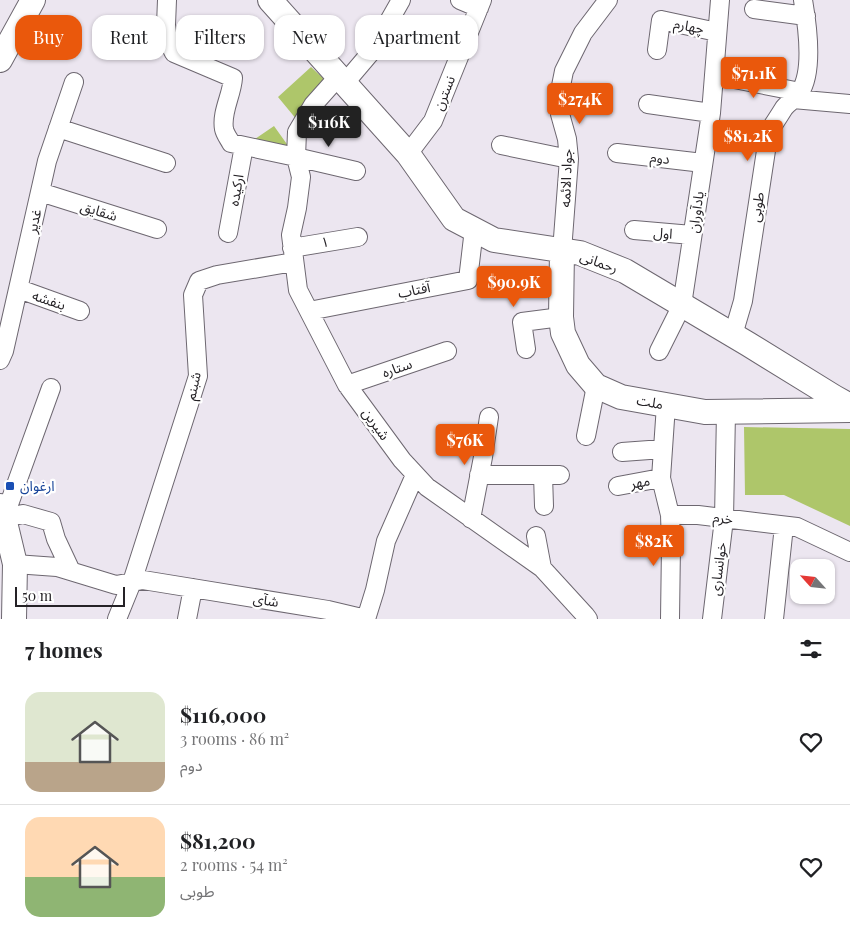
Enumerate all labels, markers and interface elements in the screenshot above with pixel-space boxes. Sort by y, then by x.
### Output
street label: چهارم [672,13,706,40]
chip: Buy [15,15,82,60]
chip: Rent [92,15,166,60]
chip: Filters [176,15,264,60]
chip: New [274,15,345,60]
chip: Apartment [355,15,478,60]
pin: $71.1K [713,56,795,99]
text: $71.1K [732,62,776,83]
street label: نسترن [428,72,459,113]
pin: $274K [545,82,615,125]
text: $274K [558,88,602,109]
pin: $116K [294,106,364,148]
text: $116K [308,111,350,132]
pin: $81.2K [707,120,789,162]
text: $81.2K [724,125,772,146]
street label: دوم [649,147,671,170]
street label: جواد الائمه [555,148,576,208]
street label: ارکیده [223,172,248,207]
street label: یادآوران [683,190,708,234]
street label: طوبی [745,191,768,223]
street label: شقایق [78,196,120,226]
street label: غدیر [21,207,45,236]
street label: اول [653,222,673,243]
street label: ۱ [319,231,330,252]
street label: رحمانی [578,246,621,277]
pin: $90.9K [473,266,555,308]
text: $90.9K [488,271,540,292]
street label: آفتاب [396,277,433,302]
street label: بنفشه [30,285,69,314]
street label: ستاره [379,354,414,381]
street label: شبنم [180,370,207,402]
street label: ملت [635,390,665,413]
street label: شیرین [358,404,395,444]
pin: $76K [435,424,495,466]
text: $76K [447,429,483,450]
street label: مهر [627,470,652,493]
place label: ارغوان [20,476,55,495]
marker: ارغوان [4,480,16,492]
street label: خرم [712,507,734,530]
pin: $82K [624,524,684,567]
text: $82K [635,530,673,551]
street label: خوانساری [705,541,730,597]
north arrow [790,559,835,604]
map controls [790,559,835,604]
scale bar [15,584,125,607]
text: 50 m [22,586,52,605]
street label: شآی [252,588,280,611]
text: 7 homes [25,635,103,663]
icon: filters [797,635,825,663]
text: $116,000 [180,700,266,728]
icon: home [65,712,125,772]
text: 3 rooms · 86 m² [180,728,289,749]
icon: heart [797,728,825,756]
text: دوم [180,754,203,775]
text: $81,200 [180,826,256,854]
icon: home [65,837,125,897]
icon: heart [797,853,825,881]
text: 2 rooms · 54 m² [180,854,288,875]
text: طوبی [180,880,214,901]

